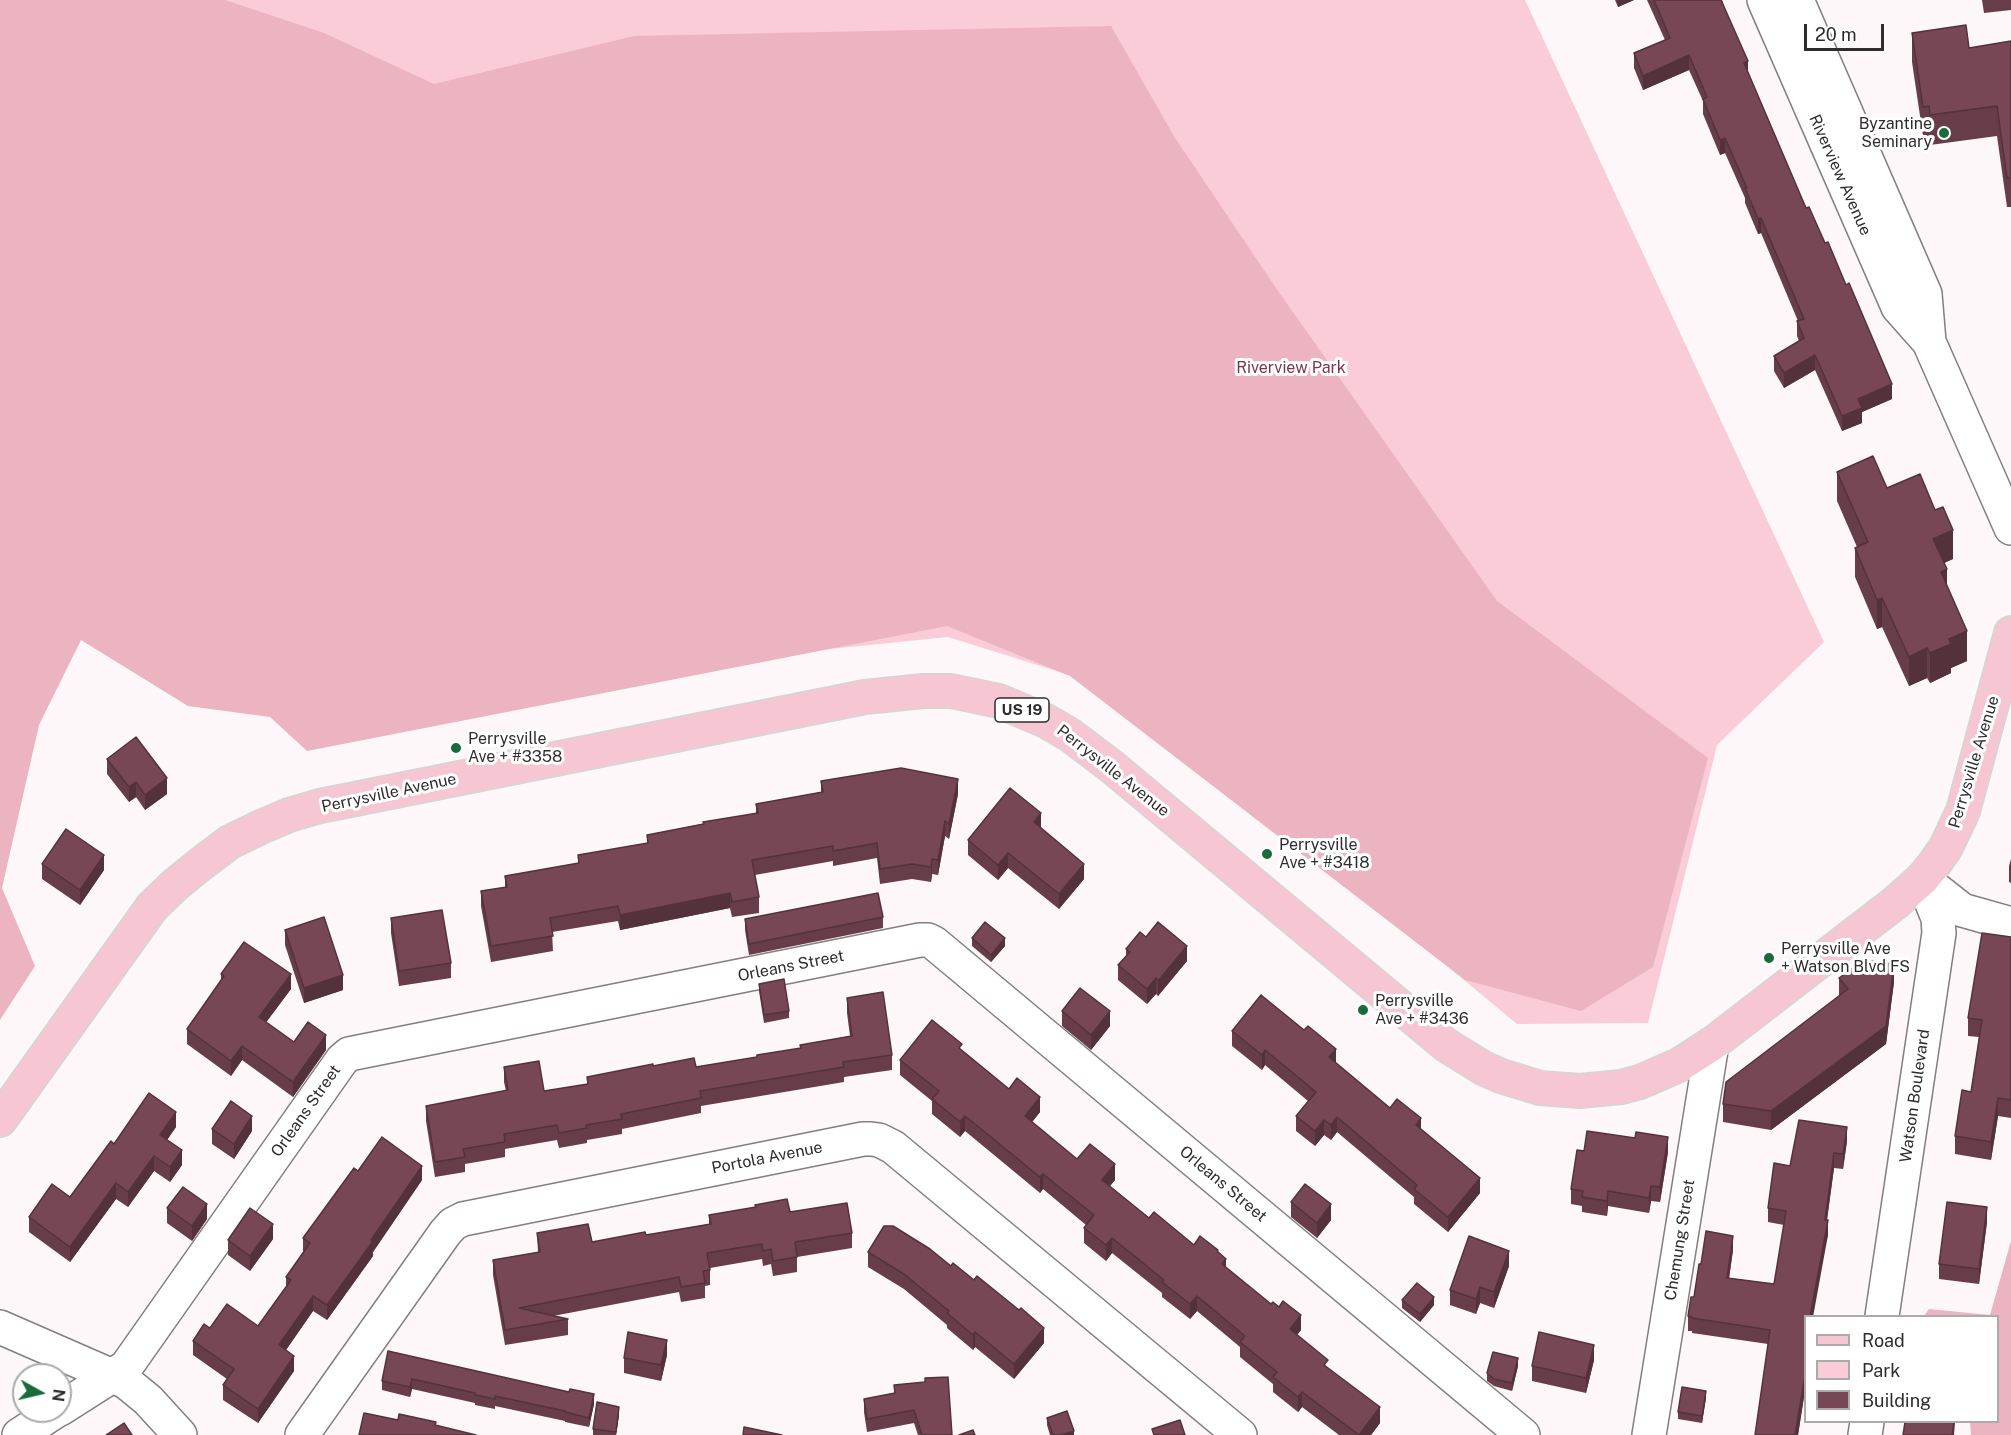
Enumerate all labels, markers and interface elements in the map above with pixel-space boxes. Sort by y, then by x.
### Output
scale bar [1807,12,1886,50]
text: 20 m [1815,24,1857,45]
street label: Riverview Avenue [1805,112,1875,238]
place label: Byzantine Seminary [1859,114,1932,152]
marker: Byzantine Seminary [1937,126,1951,140]
park label: Riverview Park [1236,358,1346,378]
street label: Perrysville Avenue [1945,693,2003,831]
road number: US 19 [995,698,1049,722]
street label: Perrysville Avenue [1053,721,1173,821]
place label: Perrysville Ave + #3358 [468,729,562,767]
marker: Perrysville Ave + #3358 [449,741,463,755]
street label: Perrysville Avenue [320,769,458,817]
place label: Perrysville Ave + #3418 [1279,835,1370,873]
marker: Perrysville Ave + #3418 [1260,847,1274,861]
place label: Perrysville Ave + Watson Blvd FS [1781,939,1910,977]
street label: Orleans Street [736,946,846,986]
marker: Perrysville Ave + Watson Blvd FS [1762,951,1776,965]
place label: Perrysville Ave + #3436 [1375,991,1469,1029]
marker: Perrysville Ave + #3436 [1356,1003,1370,1017]
street label: Watson Boulevard [1896,1028,1934,1164]
street label: Orleans Street [267,1061,345,1161]
street label: Portola Avenue [710,1138,824,1178]
street label: Orleans Street [1175,1142,1271,1226]
street label: Chemung Street [1661,1178,1699,1302]
legend [1804,1315,1999,1423]
text: Road [1862,1330,1905,1351]
text: Park [1862,1360,1900,1381]
north arrow [12,1363,72,1423]
text: N [48,1388,69,1403]
text: Building [1862,1390,1931,1411]

